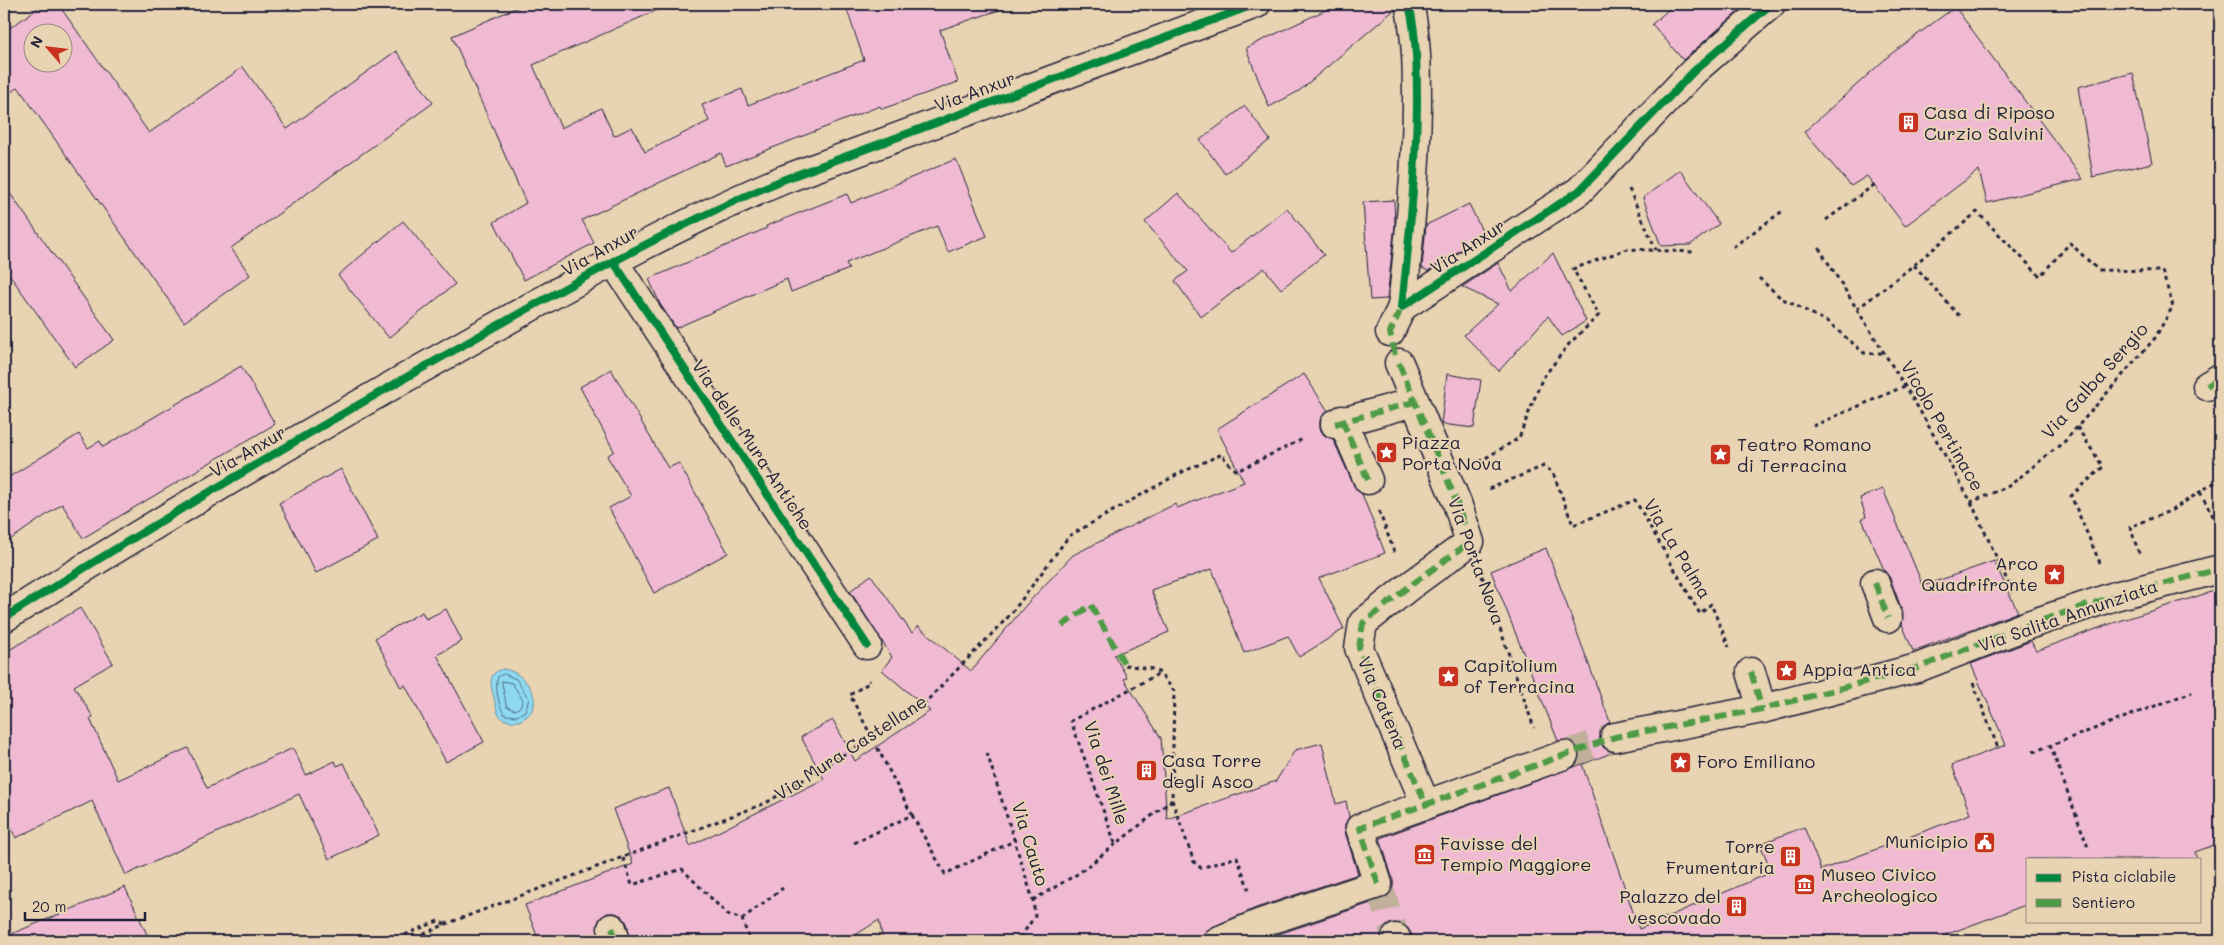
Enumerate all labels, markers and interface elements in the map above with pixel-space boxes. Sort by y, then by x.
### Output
north arrow [22,22,72,72]
text: N [25,33,47,51]
street label: Via Anxur [931,65,1018,117]
place label: Casa di Riposo Curzio Salvini [1924,100,2055,145]
building icon: Casa di Riposo Curzio Salvini [1896,111,1920,135]
street label: Via Anxur [1425,213,1509,279]
street label: Via Anxur [557,219,642,281]
street label: Via Galba Sergio [2036,317,2153,444]
street label: Via delle Mura Antiche [687,355,819,534]
street label: Vicolo Pertinace [1896,356,1990,495]
street label: Via Anxur [205,420,290,483]
place label: Piazza Porta Nova [1402,430,1502,475]
place label: Teatro Romano di Terracina [1737,432,1872,477]
place icon: Piazza Porta Nova [1374,441,1398,465]
place icon: Teatro Romano di Terracina [1709,443,1733,467]
street label: Via Porta Nova [1443,493,1511,628]
street label: Via La Palma [1639,494,1717,603]
place label: Arco Quadrifronte [1921,551,2038,596]
place icon: Arco Quadrifronte [2042,562,2066,586]
street label: Via Salita Annunziata [1975,573,2161,657]
street label: Via Catena [1353,653,1413,753]
place label: Capitolium of Terracina [1464,653,1575,698]
place label: Appia Antica [1802,657,1917,681]
place icon: Appia Antica [1774,658,1798,682]
place icon: Capitolium of Terracina [1436,664,1460,688]
street label: Via Mura Castellane [769,689,931,806]
street label: Via dei Mille [1079,718,1135,828]
place label: Casa Torre degli Asco [1162,748,1262,793]
place label: Foro Emiliano [1697,749,1816,773]
place icon: Foro Emiliano [1669,750,1693,774]
building icon: Casa Torre degli Asco [1134,759,1158,783]
street label: Via Cauto [1007,799,1055,889]
place label: Municipio [1885,829,1968,853]
public building icon: Municipio [1972,830,1996,854]
place label: Favisse del Tempio Maggiore [1440,831,1591,876]
place label: Torre Frumentaria [1666,834,1775,879]
museum icon: Favisse del Tempio Maggiore [1412,842,1436,866]
building icon: Torre Frumentaria [1779,845,1803,869]
legend [2026,858,2202,922]
place label: Museo Civico Archeologico [1821,862,1938,907]
text: Pista ciclabile [2072,866,2176,886]
museum icon: Museo Civico Archeologico [1793,873,1817,897]
place label: Palazzo del vescovado [1620,884,1721,929]
scale bar [25,890,145,922]
text: Sentiero [2072,892,2135,912]
building icon: Palazzo del vescovado [1725,895,1749,919]
text: 20 m [32,896,66,916]

